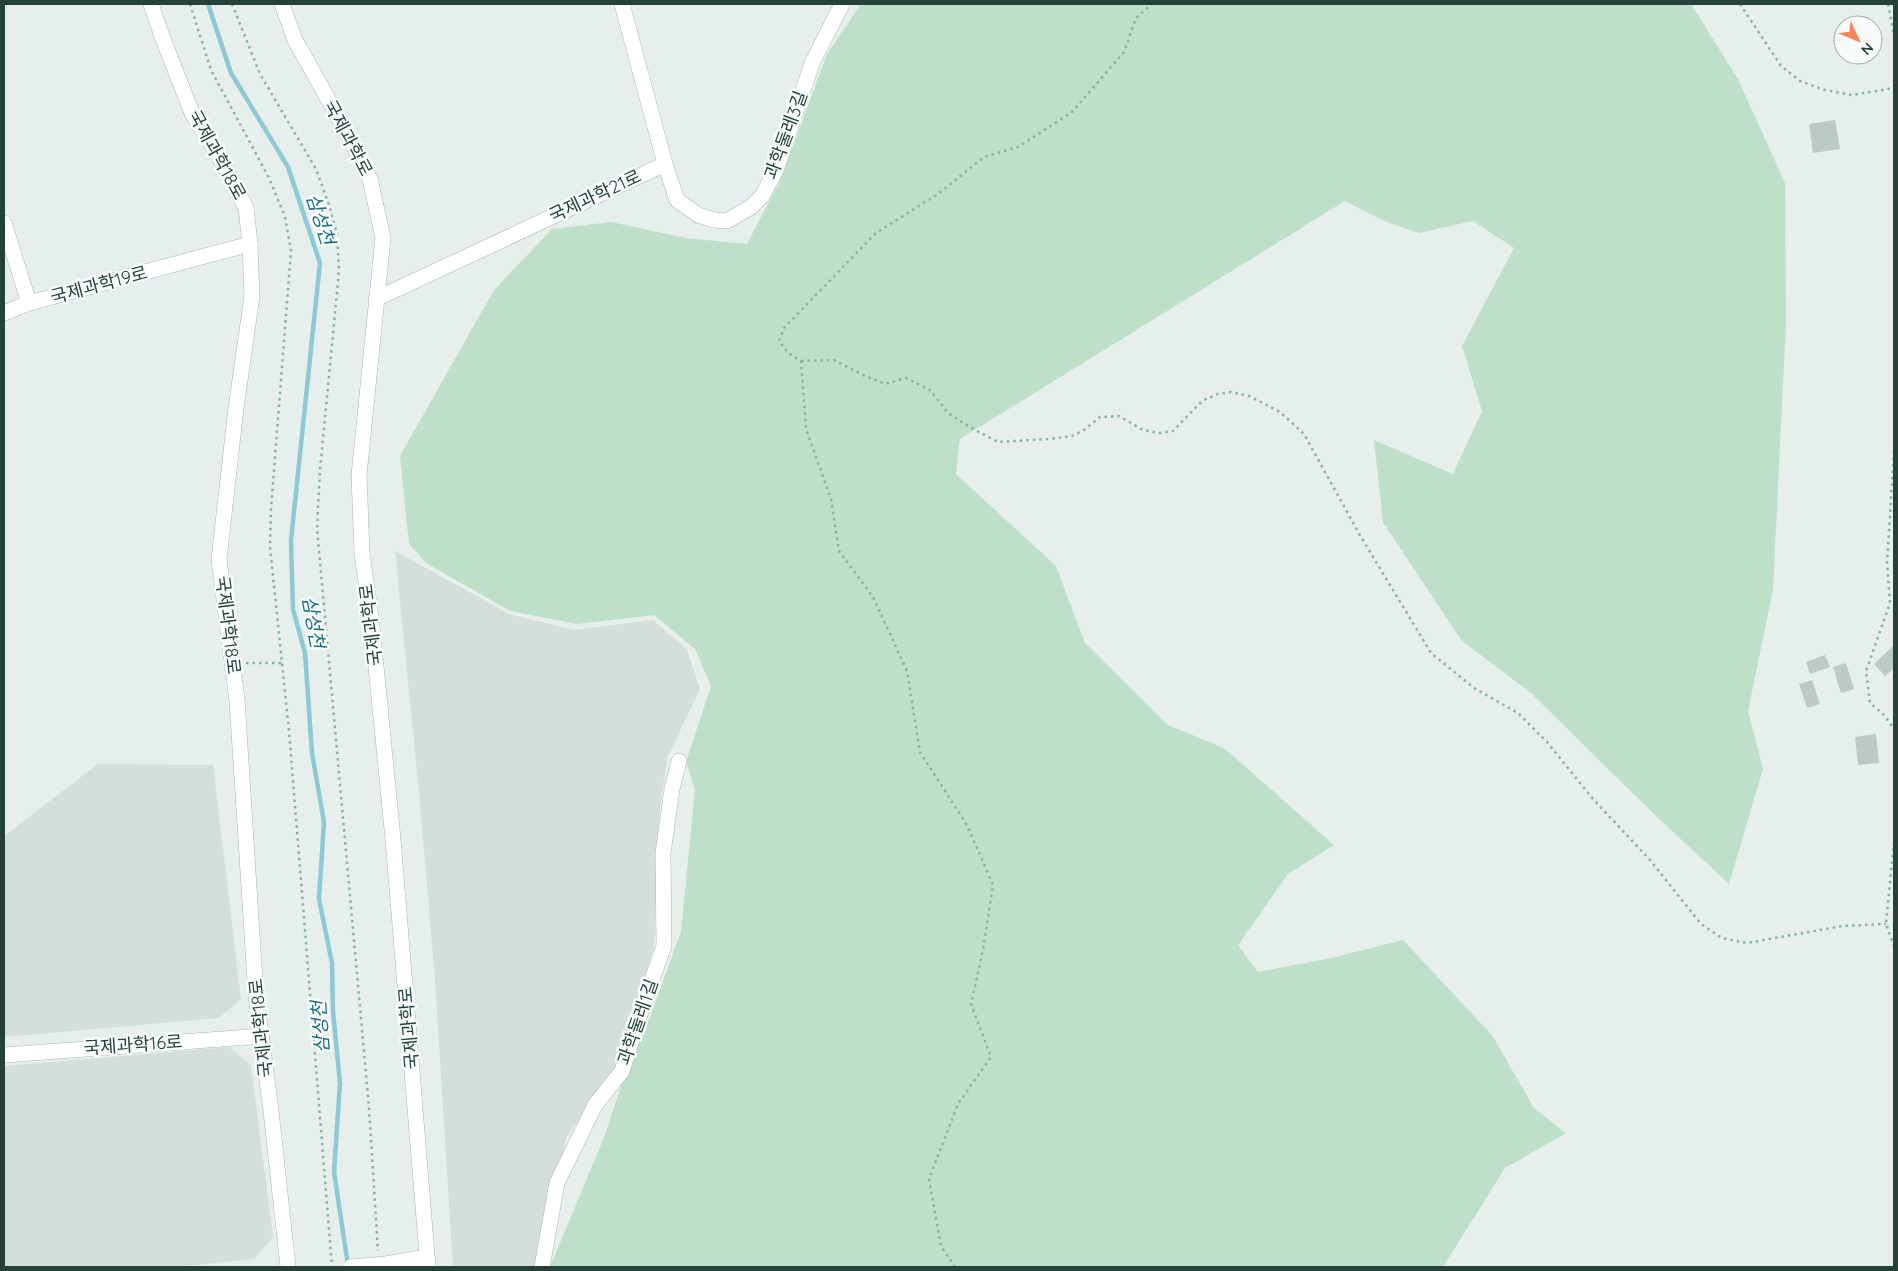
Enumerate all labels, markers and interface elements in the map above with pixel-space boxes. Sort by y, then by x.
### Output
north arrow [1833,15,1883,65]
text: N [1857,39,1877,59]
street label: 과학둘레3길 [759,88,812,182]
street label: 국제과학로 [319,96,378,180]
street label: 국제과학18로 [183,106,252,204]
street label: 국제과학21로 [545,164,645,227]
water label: 삼성천 [301,190,341,249]
street label: 국제과학19로 [48,261,150,309]
street label: 국제과학18로 [211,574,246,676]
street label: 국제과학로 [354,583,387,668]
water label: 삼성천 [298,594,331,651]
street label: 과학둘레1길 [612,976,663,1068]
street label: 국제과학18로 [244,978,277,1079]
street label: 국제과학로 [393,986,424,1070]
water label: 삼성천 [306,998,334,1054]
street label: 국제과학16로 [83,1030,183,1059]

